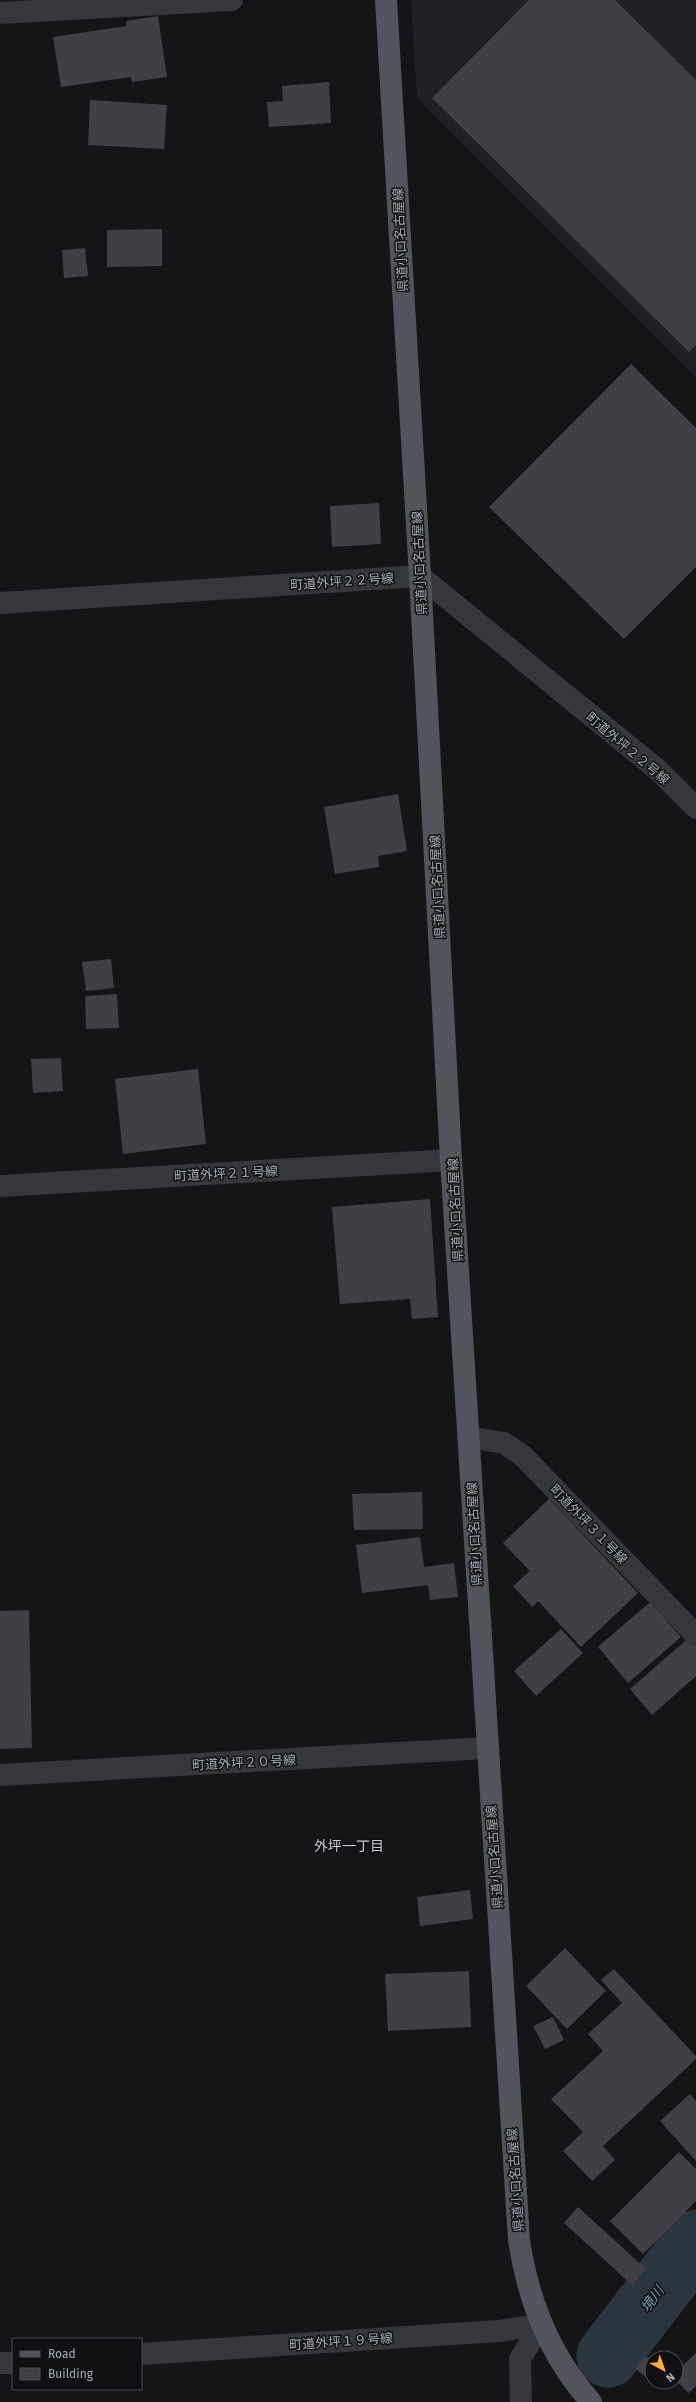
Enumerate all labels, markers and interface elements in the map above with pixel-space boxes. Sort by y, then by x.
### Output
street label: 県道小口名古屋線 [390,188,411,292]
street label: 県道小口名古屋線 [409,511,430,615]
street label: 町道外坪２２号線 [290,570,394,593]
street label: 町道外坪２２号線 [583,709,672,788]
street label: 県道小口名古屋線 [427,835,448,939]
street label: 県道小口名古屋線 [445,1158,466,1262]
street label: 町道外坪２１号線 [174,1163,278,1184]
street label: 県道小口名古屋線 [464,1482,485,1586]
street label: 町道外坪３１号線 [547,1482,630,1567]
street label: 町道外坪２０号線 [192,1752,296,1773]
street label: 県道小口名古屋線 [483,1805,506,1909]
district label: 外坪一丁目 [314,1838,384,1855]
street label: 県道小口名古屋線 [504,2128,527,2232]
water label: 境川 [637,2281,669,2316]
street label: 町道外坪１９号線 [289,2330,393,2353]
legend [12,2338,142,2390]
text: Road [48,2347,76,2361]
north arrow [644,2350,684,2390]
text: Building [48,2367,94,2381]
text: N [663,2370,677,2385]

